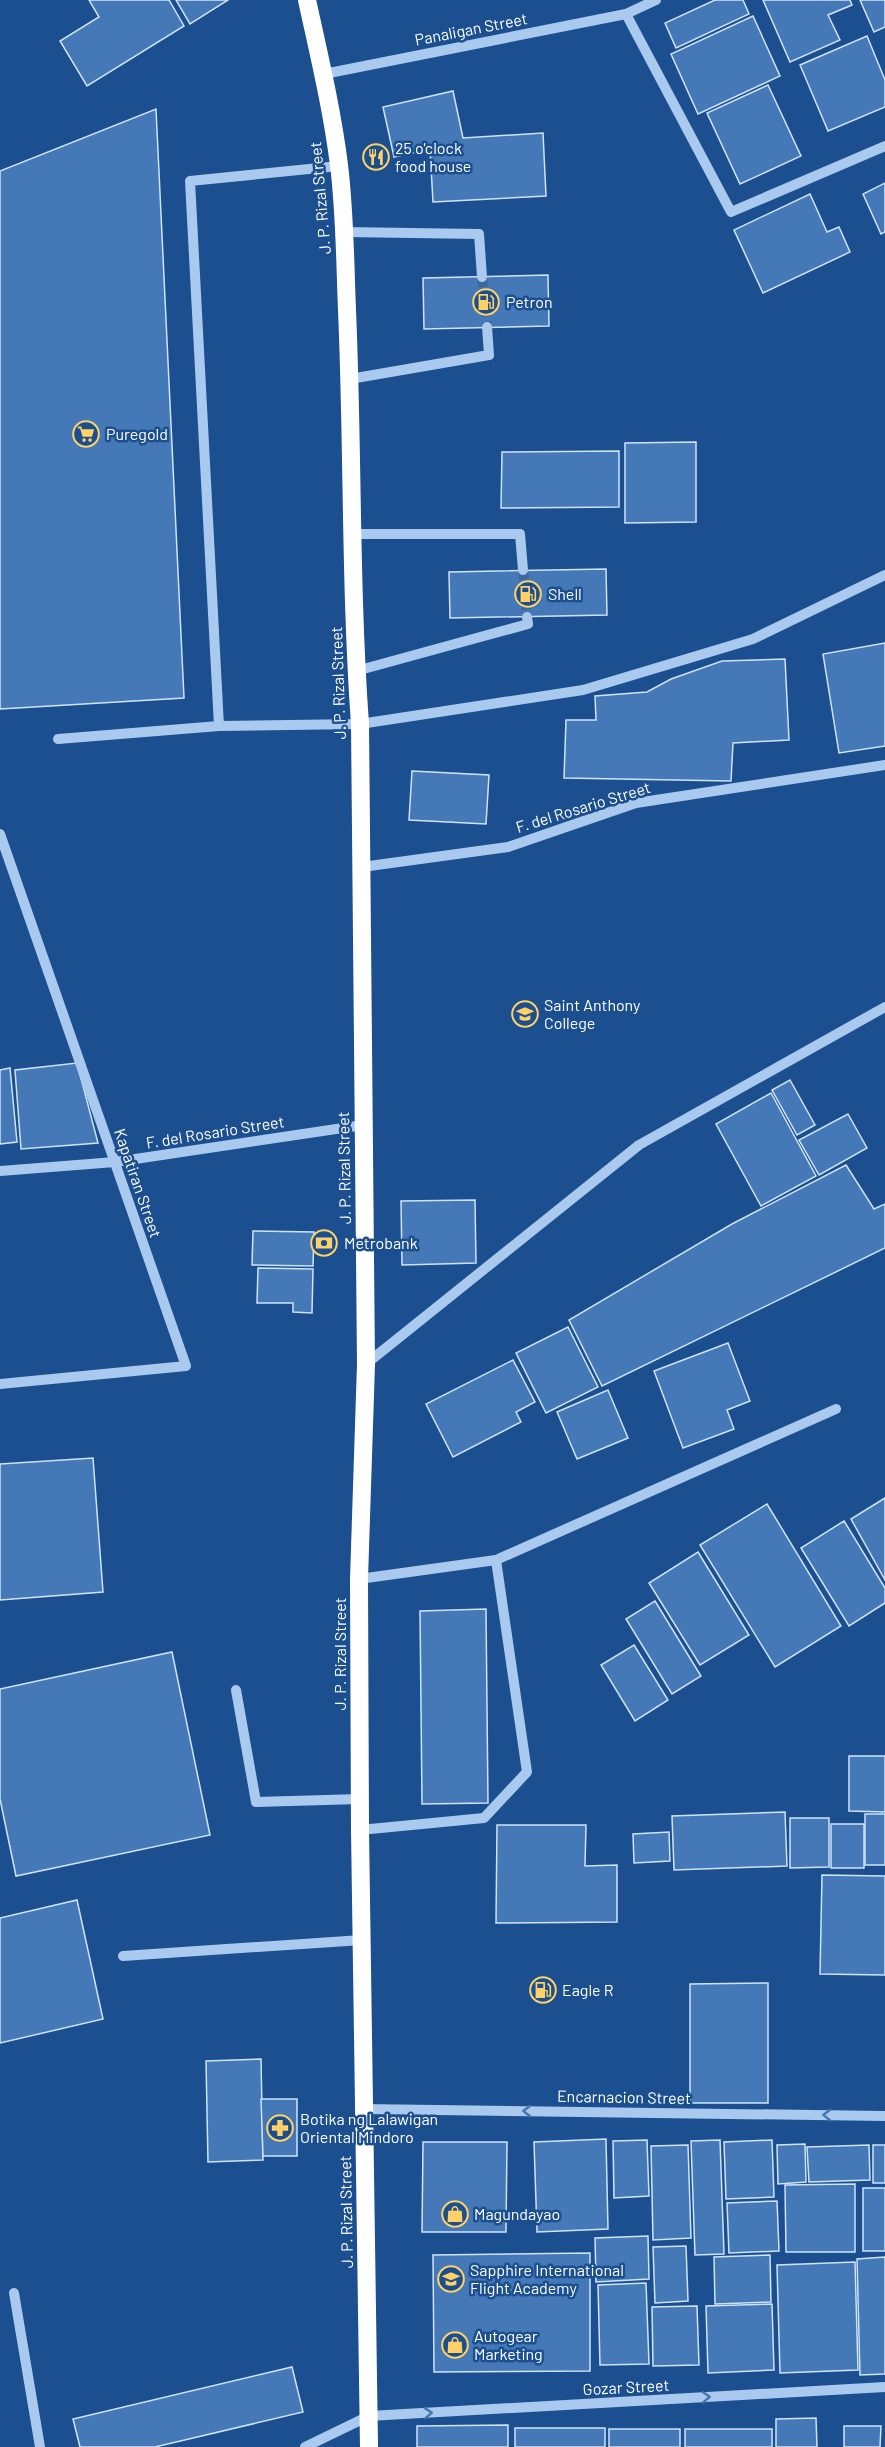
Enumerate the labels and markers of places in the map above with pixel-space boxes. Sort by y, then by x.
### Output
place label: 25 o'clock food house [395,138,471,175]
restaurant icon: 25 o'clock food house [361,142,391,172]
fuel station icon: Petron [471,287,501,317]
place label: Petron [506,292,553,311]
supermarket icon: Puregold [71,419,101,449]
place label: Puregold [106,424,168,443]
fuel station icon: Shell [513,579,543,609]
place label: Shell [548,584,582,603]
place label: Saint Anthony College [544,995,641,1032]
school or university icon: Saint Anthony College [510,999,540,1029]
bank icon: Metrobank [309,1228,339,1258]
place label: Metrobank [344,1233,418,1252]
fuel station icon: Eagle R [528,1975,558,2005]
place label: Eagle R [562,1980,614,1999]
place label: Botika ng Lalawigan Oriental Mindoro [300,2109,438,2146]
pharmacy icon: Botika ng Lalawigan Oriental Mindoro [265,2113,295,2143]
shop icon: Magundayao [440,2199,470,2229]
place label: Magundayao [474,2204,560,2223]
place label: Sapphire International Flight Academy [470,2260,624,2297]
school or university icon: Sapphire International Flight Academy [436,2264,466,2294]
place label: Autogear Marketing [474,2326,543,2363]
shop icon: Autogear Marketing [440,2330,470,2360]

